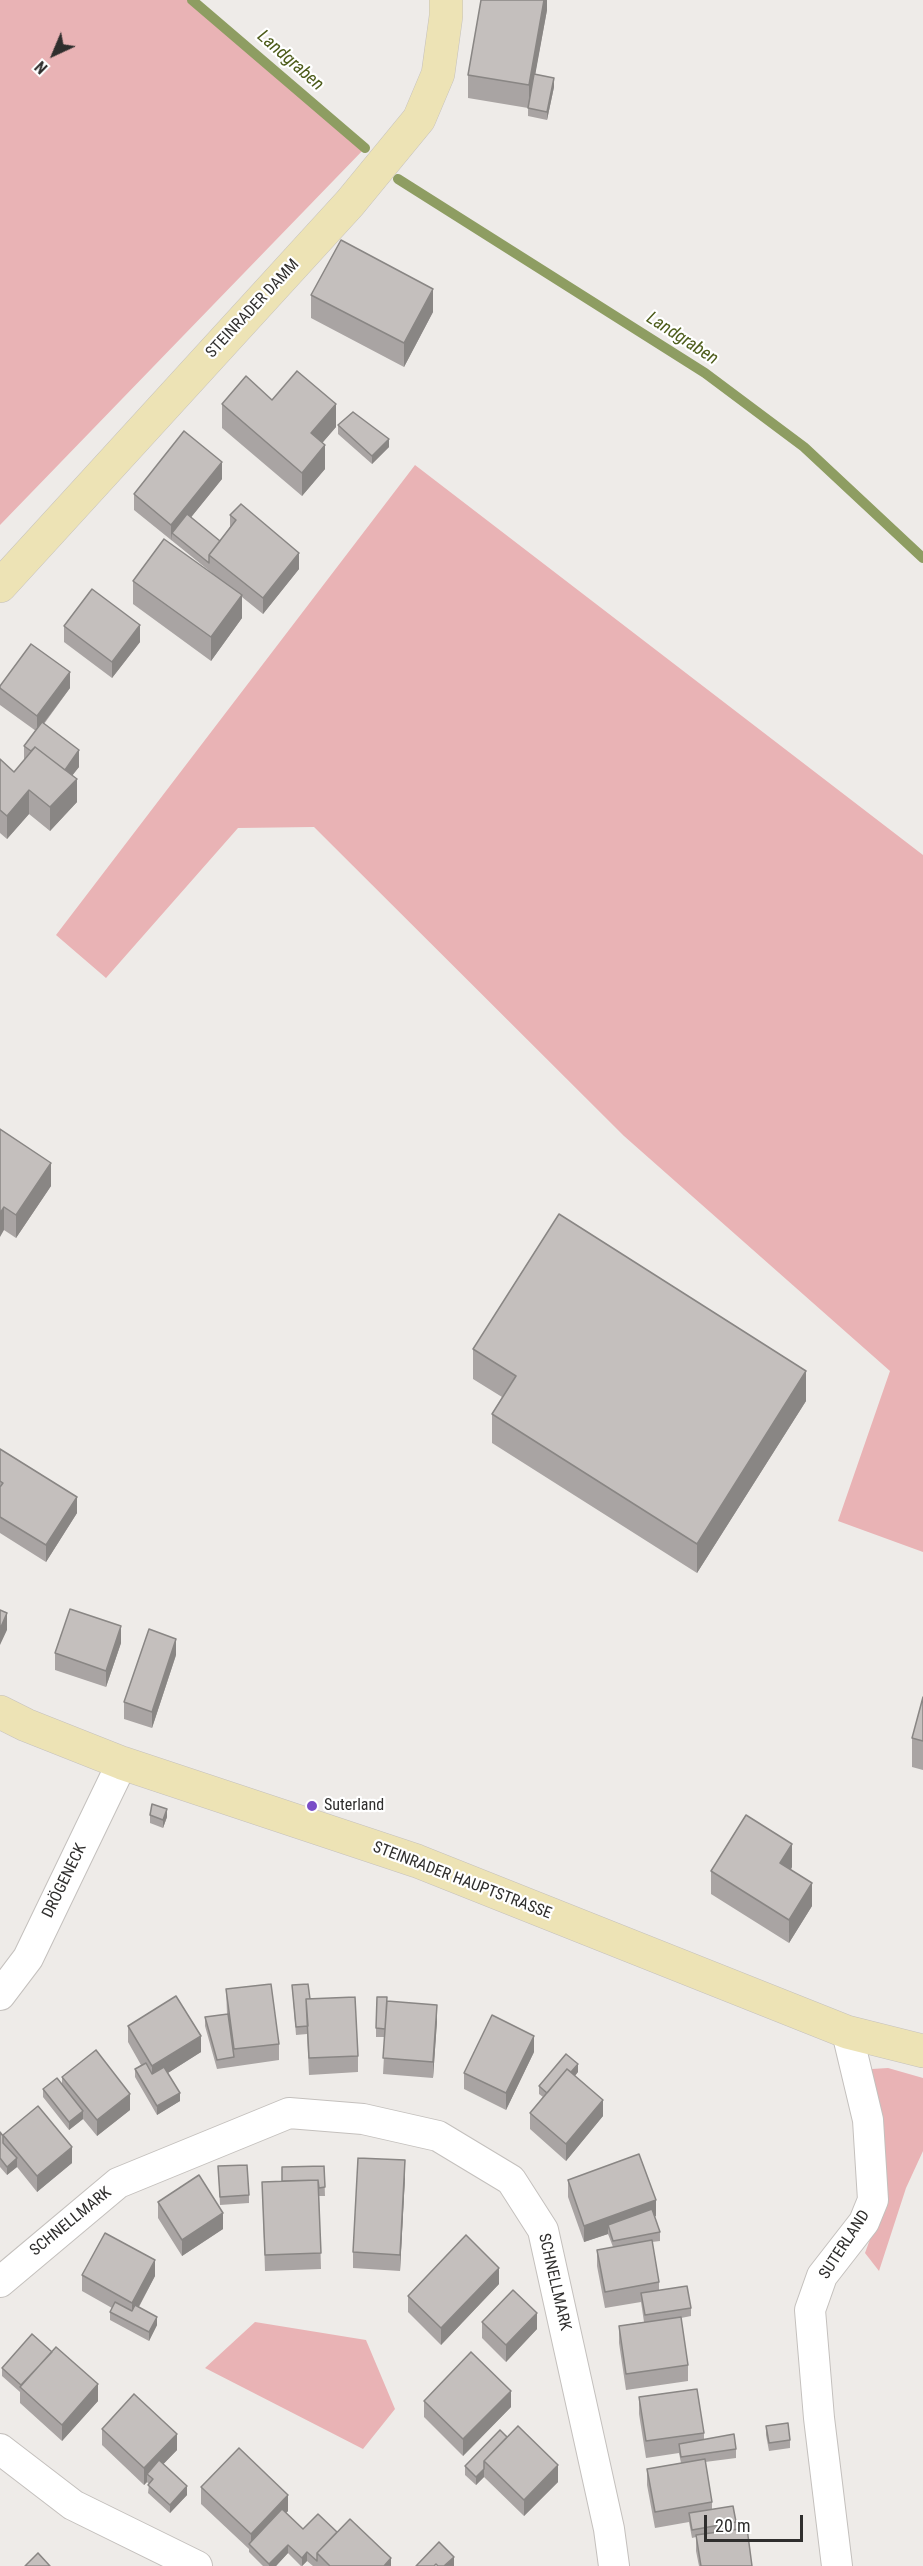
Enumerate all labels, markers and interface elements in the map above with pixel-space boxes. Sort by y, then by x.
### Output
north arrow [24,24,84,84]
water label: Landgraben [252,26,328,96]
text: N [31,57,51,78]
street label: STEINRADER DAMM [202,256,304,362]
water label: Landgraben [642,308,722,370]
place label: Suterland [324,1796,384,1816]
marker: Suterland [305,1799,319,1813]
street label: STEINRADER HAUPTSTRASSE [370,1838,554,1924]
street label: DRÖGENECK [39,1841,91,1921]
street label: SCHNELLMARK [26,2183,116,2261]
street label: SUTERLAND [816,2207,874,2283]
street label: SCHNELLMARK [534,2232,574,2332]
scale bar [707,2503,806,2541]
text: 20 m [715,2515,750,2536]

